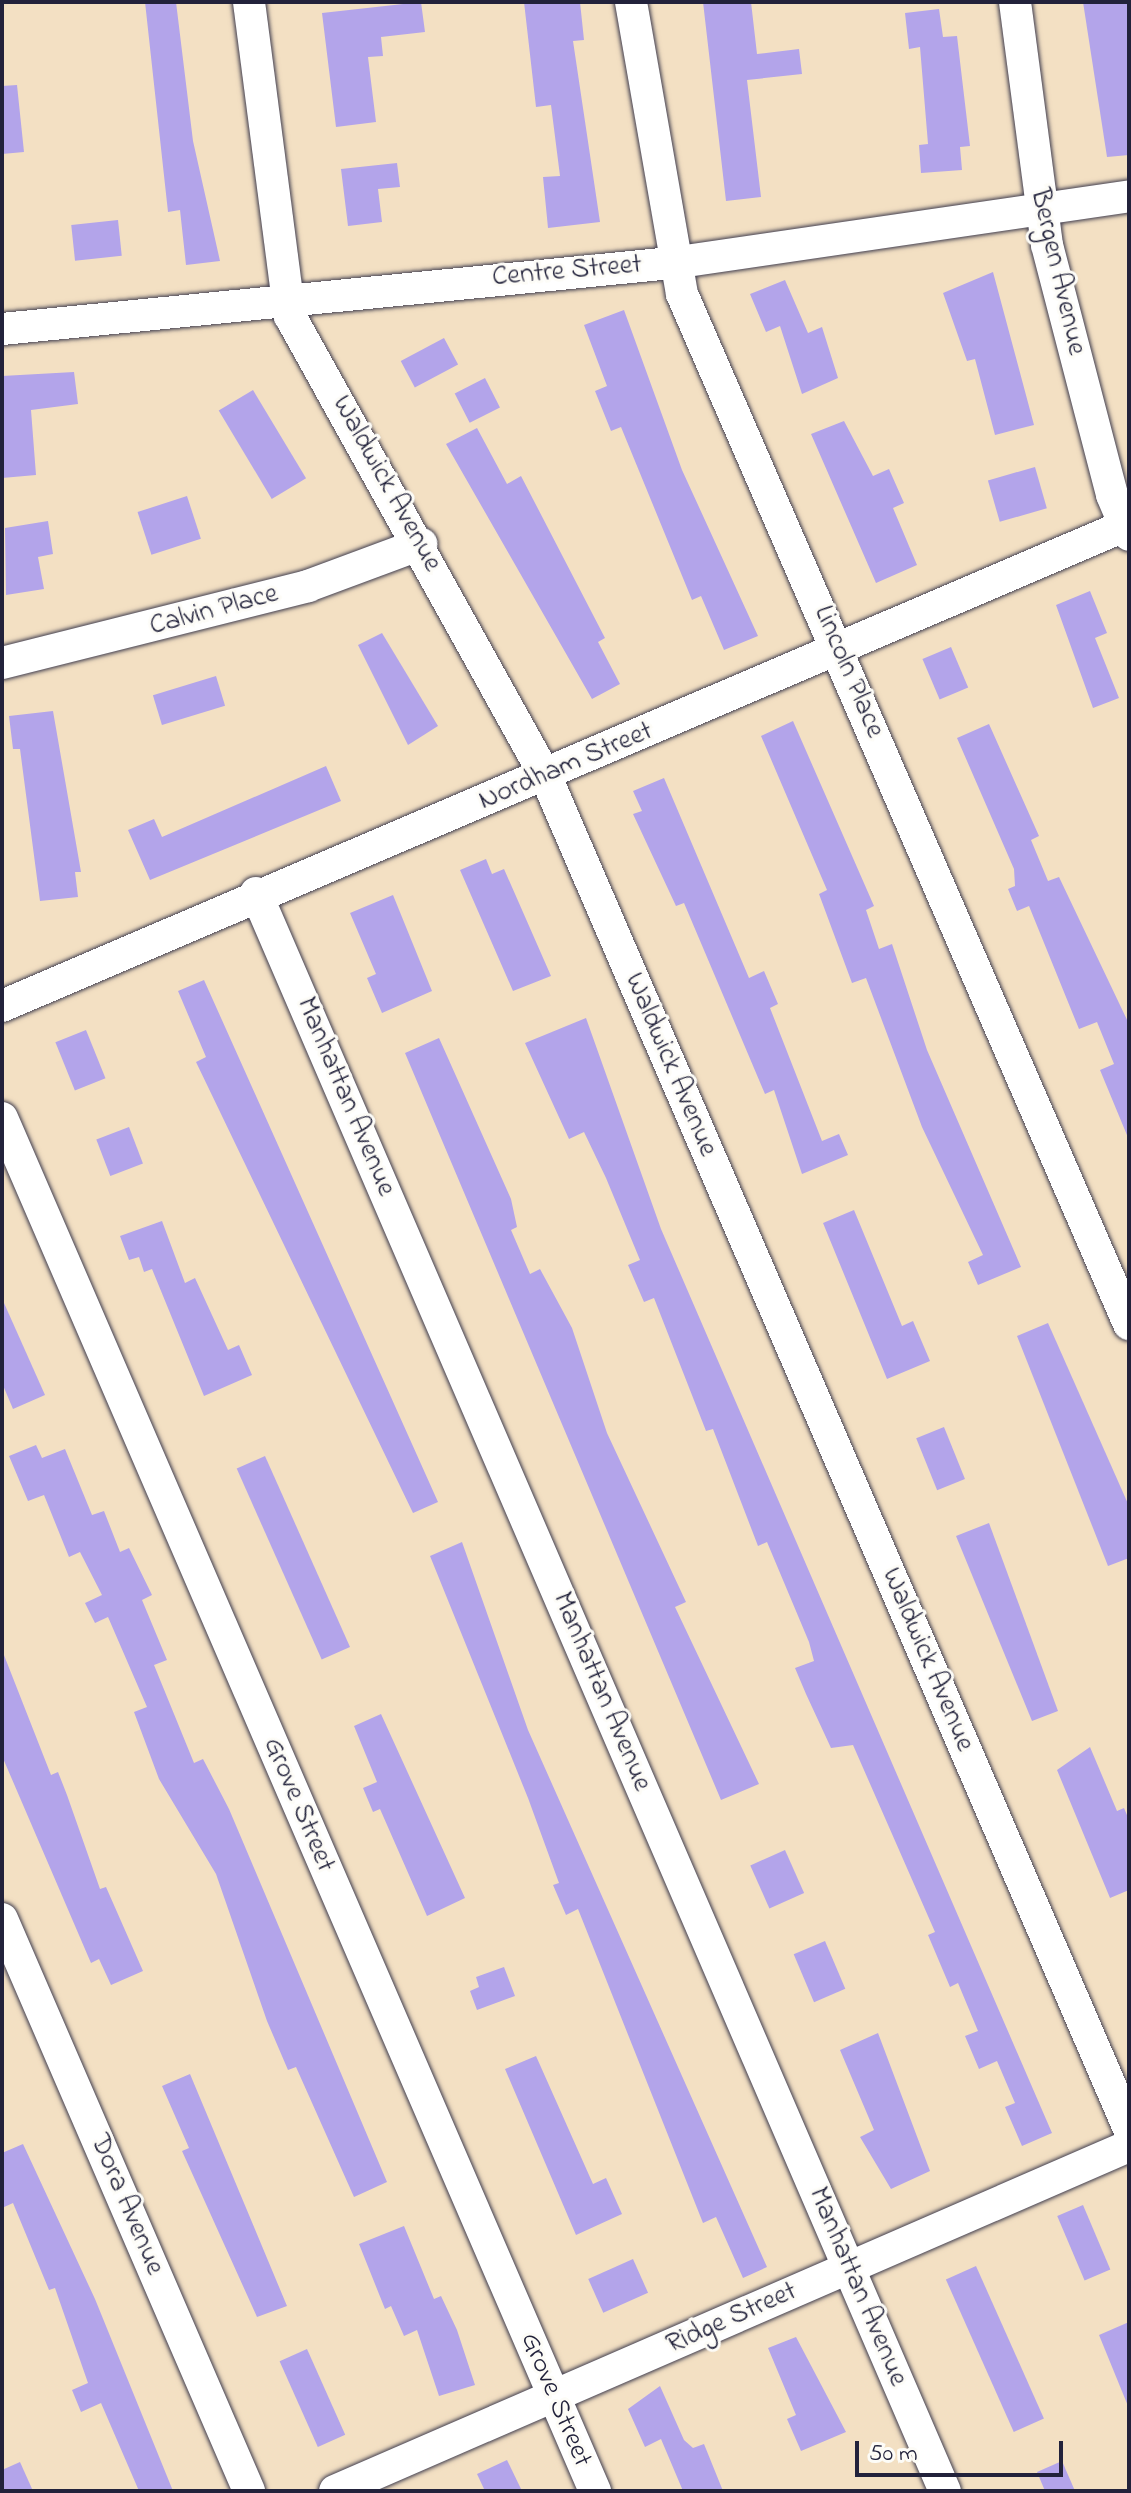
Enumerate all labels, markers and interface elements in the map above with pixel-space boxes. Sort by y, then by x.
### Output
street label: Bergen Avenue [1022,186,1092,358]
street label: Centre Street [491,249,643,295]
street label: Waldwick Avenue [324,390,448,578]
street label: Calvin Place [146,578,282,644]
street label: Lincoln Place [805,601,891,743]
street label: Nordham Street [474,715,658,819]
street label: Waldwick Avenue [616,968,724,1162]
street label: Manhattan Avenue [288,992,402,1202]
street label: Waldwick Avenue [873,1563,981,1757]
street label: Manhattan Avenue [544,1587,658,1797]
street label: Grove Street [255,1733,341,1877]
street label: Dora Avenue [81,2130,171,2280]
street label: Manhattan Avenue [800,2182,914,2392]
street label: Ridge Street [662,2275,802,2363]
street label: Grove Street [512,2328,598,2472]
scale bar [859,2425,1067,2475]
text: 50 m [869,2437,918,2472]

